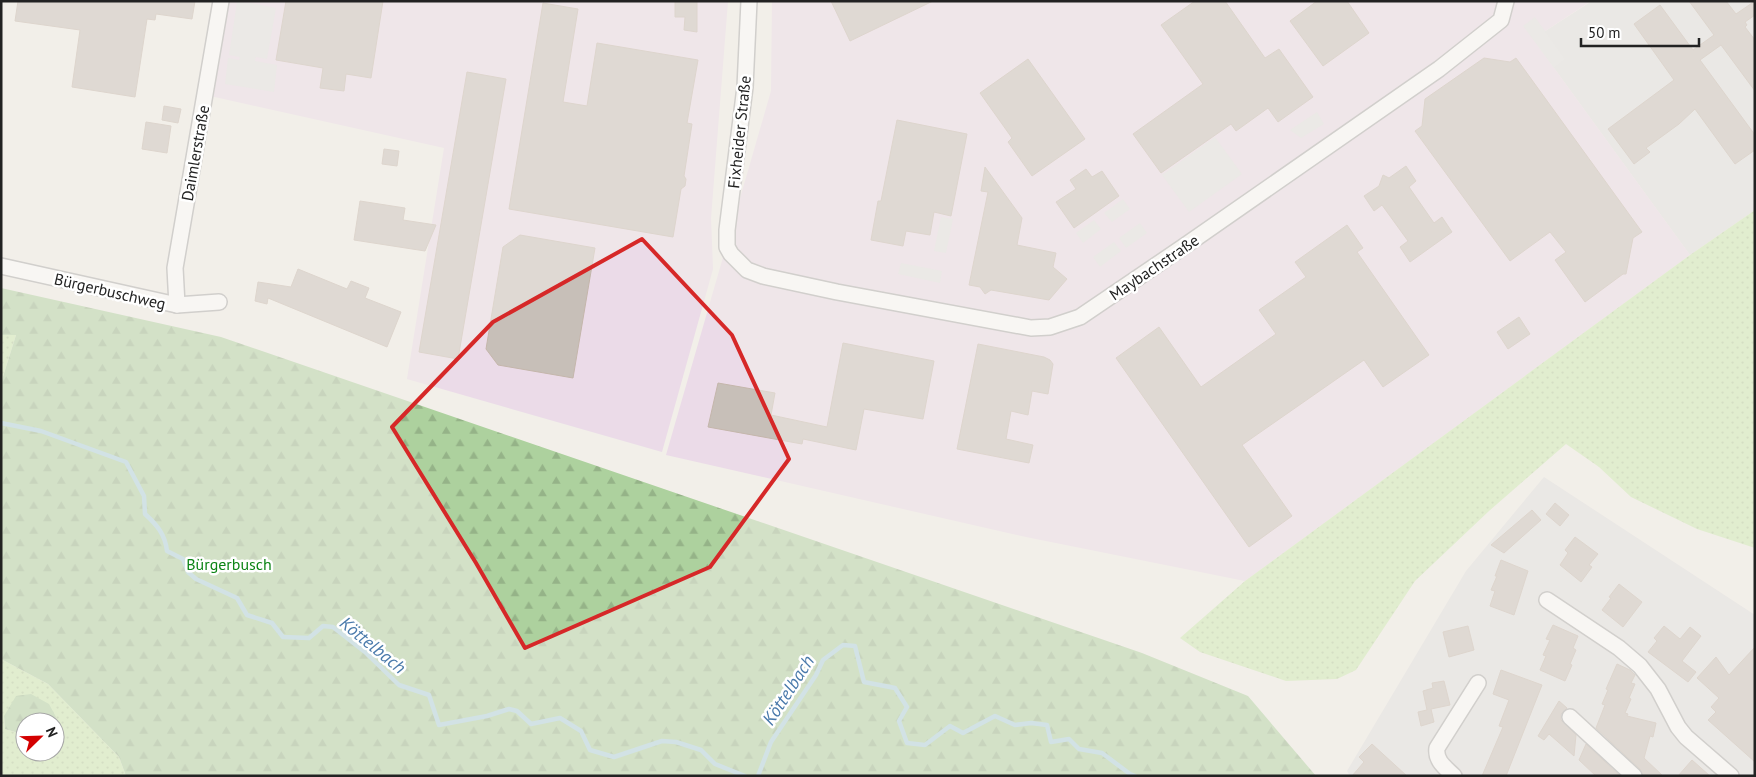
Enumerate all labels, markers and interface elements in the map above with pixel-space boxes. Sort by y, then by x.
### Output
scale bar [1581,15,1698,47]
text: 50 m [1588,23,1621,42]
street label: Fixheider Straße [723,75,755,189]
street label: Daimlerstraße [177,103,213,203]
street label: Maybachstraße [1105,230,1203,304]
street label: Bürgerbuschweg [52,268,168,314]
park label: Bürgerbusch [186,554,272,574]
water label: Köttelbach [335,611,411,679]
water label: Köttelbach [757,651,819,729]
north arrow [15,712,65,762]
text: N [42,724,62,740]

